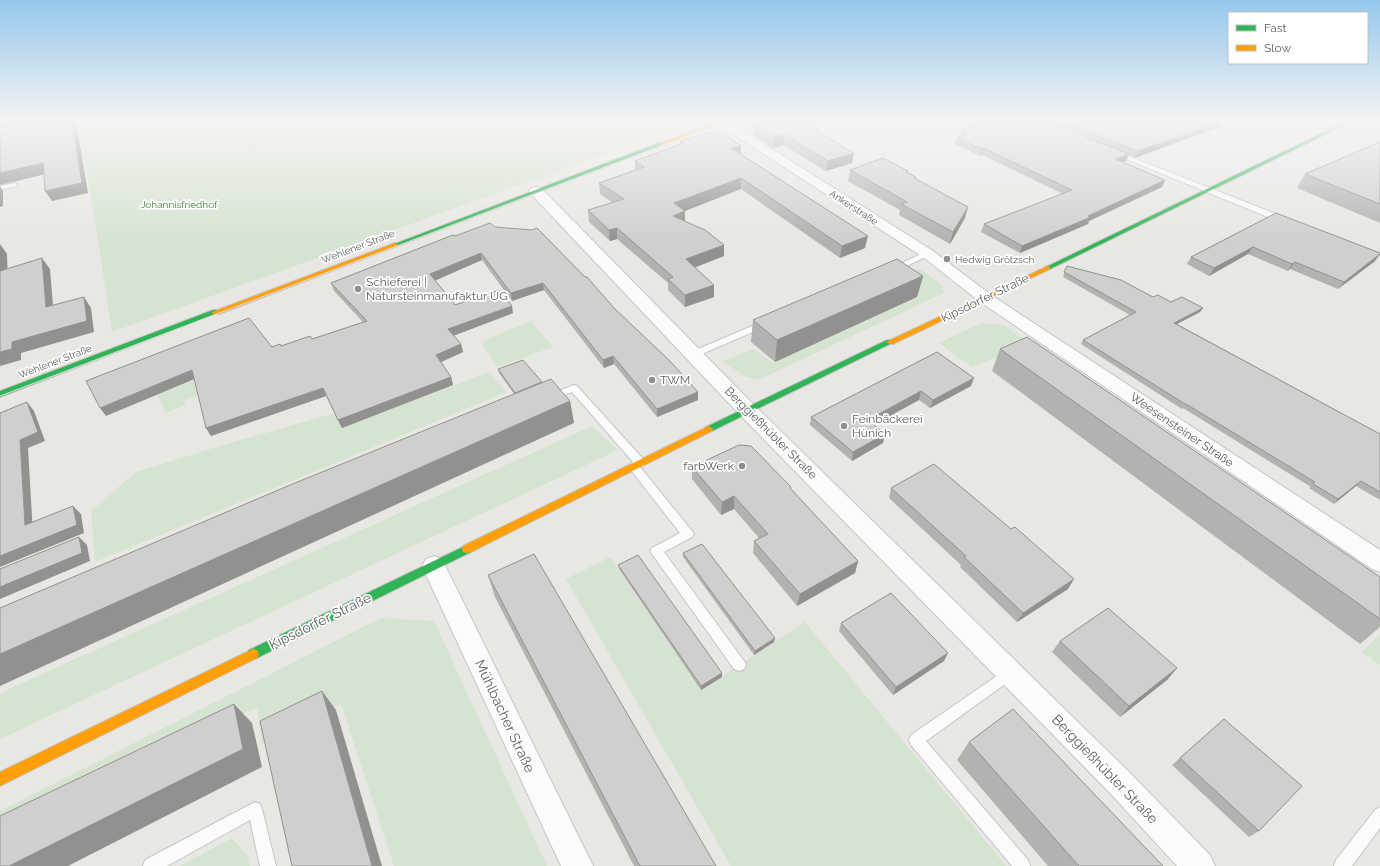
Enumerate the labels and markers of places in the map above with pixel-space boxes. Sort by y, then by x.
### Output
marker: Hedwig Grötzsch [942,254,952,264]
place label: Hedwig Grötzsch [955,254,1034,265]
place label: Schieferei | Natursteinmanufaktur UG [366,275,508,303]
marker: Schieferei | Natursteinmanufaktur UG [353,284,363,294]
place label: TWM [660,373,690,387]
marker: TWM [647,375,657,385]
place label: Feinbäckerei Hünich [852,412,923,440]
marker: Feinbäckerei Hünich [839,421,849,431]
place label: farbWerk [683,459,735,473]
marker: farbWerk [737,461,747,471]

